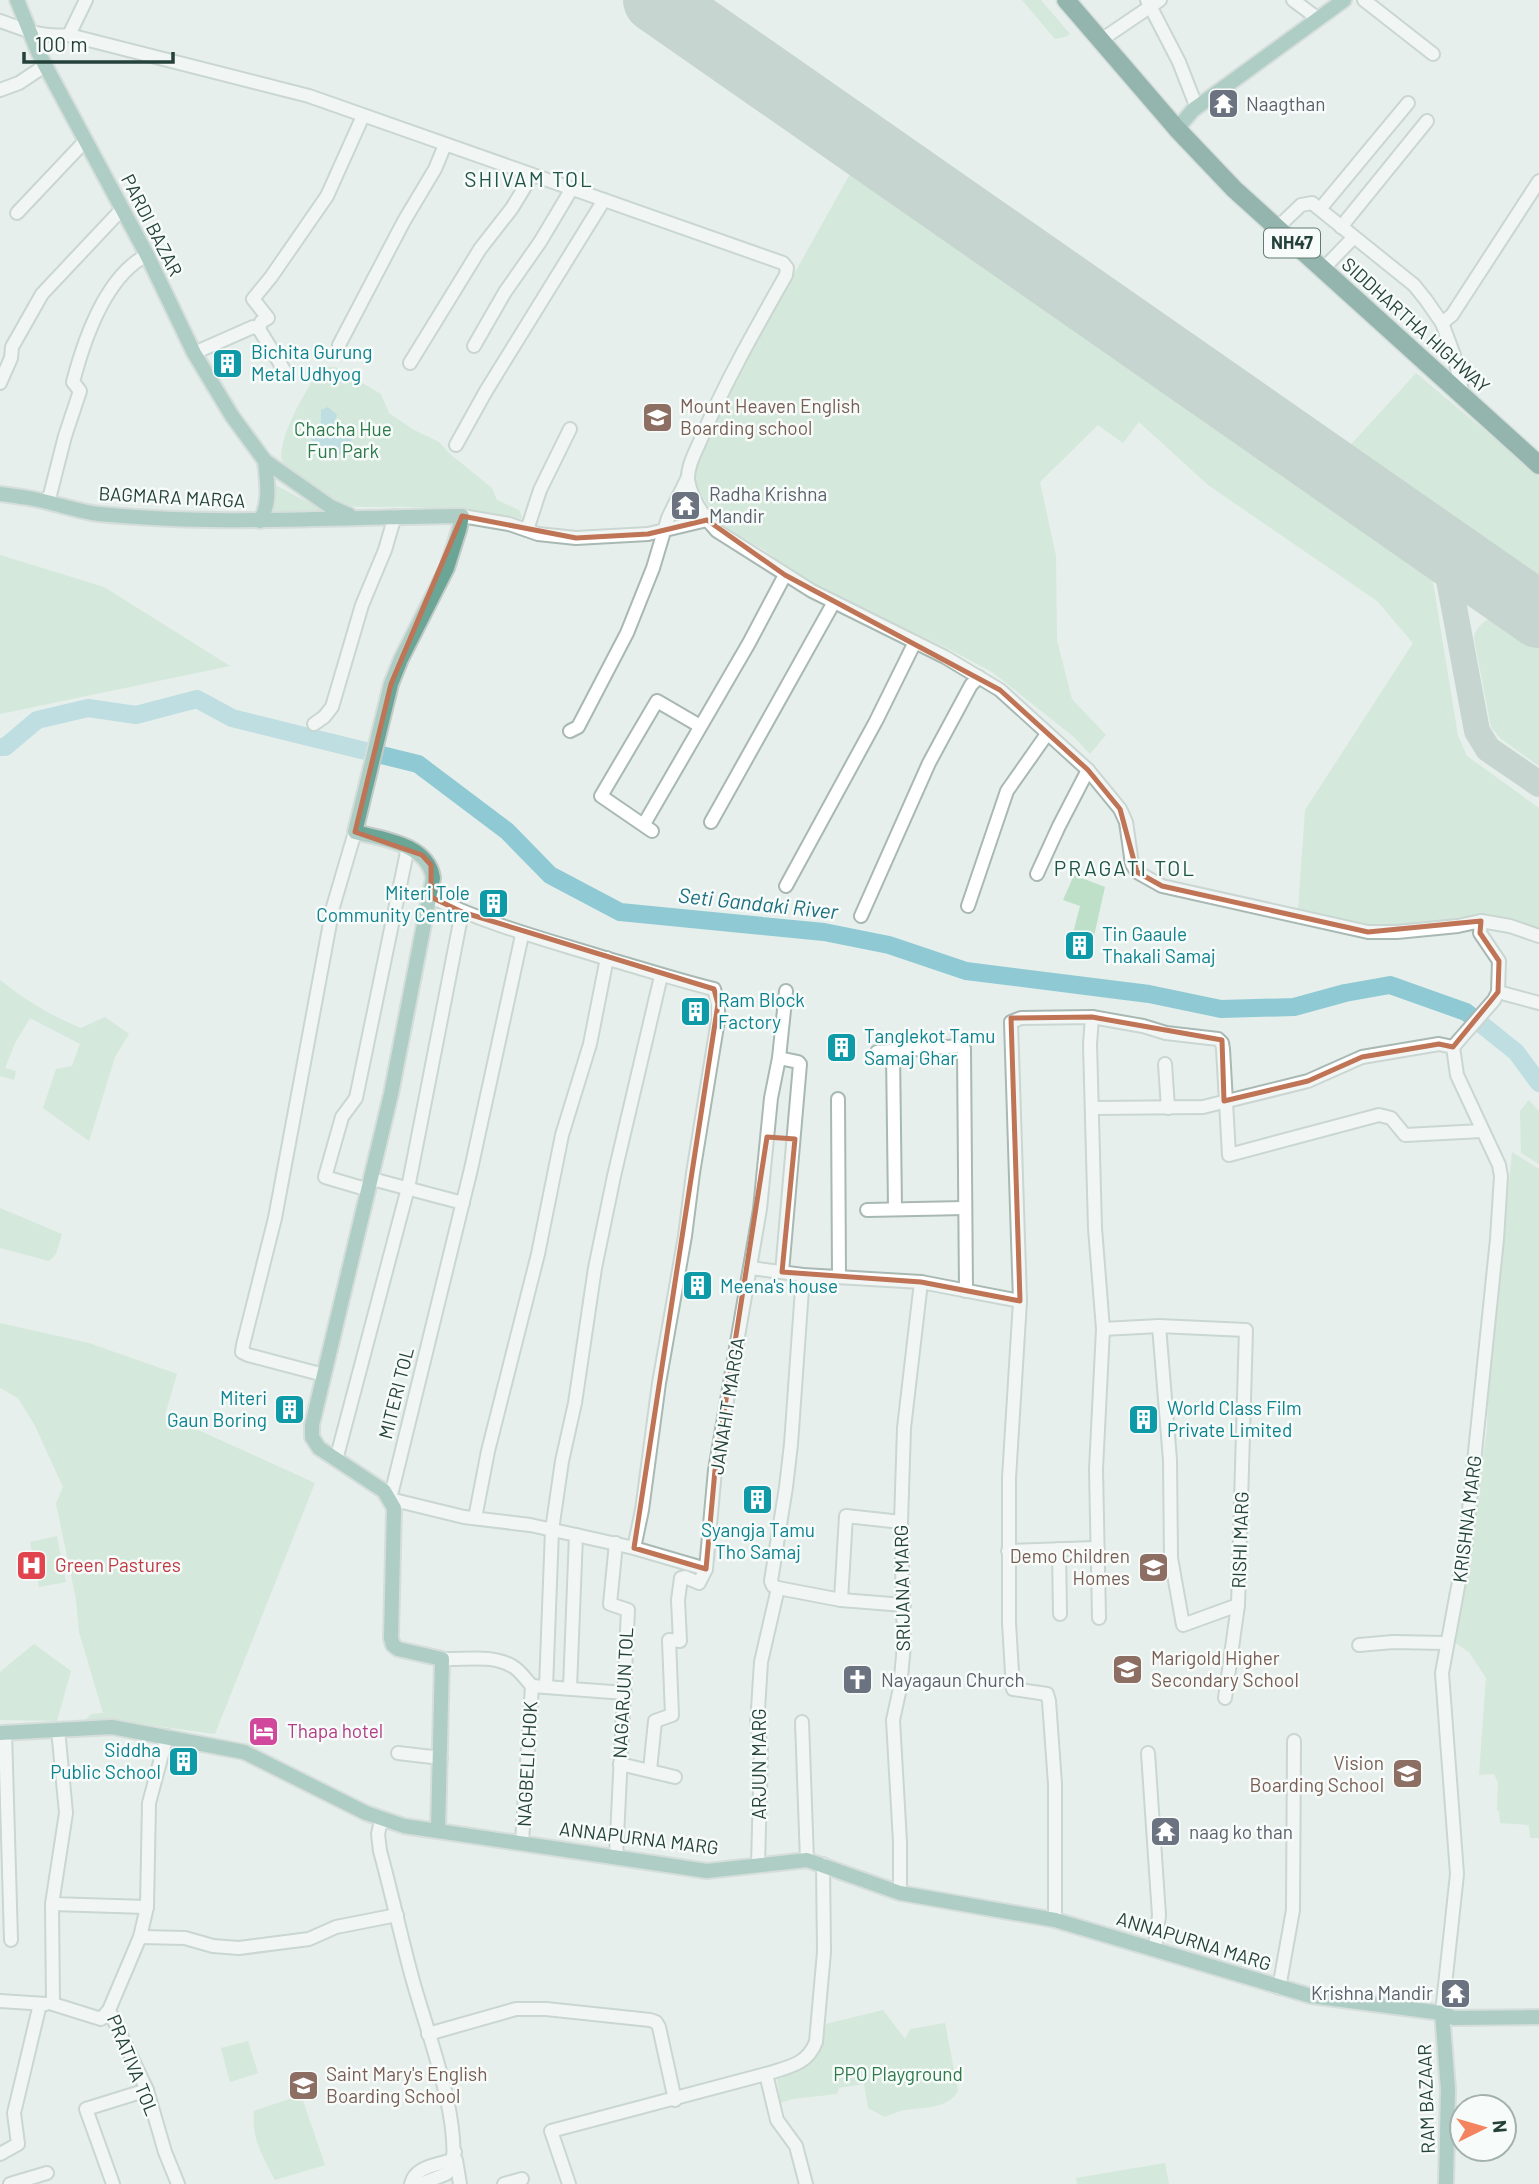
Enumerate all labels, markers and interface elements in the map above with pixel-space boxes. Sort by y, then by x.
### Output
scale bar [24,21,173,65]
text: 100 m [35,31,88,56]
temple icon: Naagthan [1206,87,1240,121]
place label: Naagthan [1246,92,1326,115]
district label: SHIVAM TOL [464,166,594,191]
street label: PARDI BAZAR [117,170,188,280]
road number: NH47 [1264,229,1320,258]
street label: SIDDHARTHA HIGHWAY [1338,252,1495,397]
place label: Bichita Gurung Metal Udhyog [251,340,373,385]
building icon: Bichita Gurung Metal Udhyog [211,346,245,380]
place label: Mount Heaven English Boarding school [680,394,861,439]
school or university icon: Mount Heaven English Boarding school [640,400,674,434]
park label: Chacha Hue Fun Park [294,417,392,462]
street label: BAGMARA MARGA [98,481,246,512]
place label: Radha Krishna Mandir [709,482,827,527]
temple icon: Radha Krishna Mandir [669,488,703,522]
district label: PRAGATI TOL [1054,855,1196,880]
place label: Miteri Tole Community Centre [316,881,470,926]
water label: Seti Gandaki River [677,882,840,923]
building icon: Miteri Tole Community Centre [476,887,510,921]
place label: Tin Gaaule Thakali Samaj [1102,922,1216,967]
building icon: Tin Gaaule Thakali Samaj [1062,928,1096,962]
place label: Ram Block Factory [718,988,805,1033]
building icon: Ram Block Factory [678,994,712,1028]
place label: Tanglekot Tamu Samaj Ghar [864,1024,995,1069]
building icon: Tanglekot Tamu Samaj Ghar [824,1030,858,1064]
building icon: Meena's house [680,1269,714,1303]
place label: Meena's house [720,1274,838,1297]
street label: JANAHIT MARGA [704,1336,749,1476]
street label: MITERI TOL [373,1344,418,1441]
place label: Miteri Gaun Boring [167,1386,267,1431]
building icon: Miteri Gaun Boring [273,1392,307,1426]
place label: World Class Film Private Limited [1167,1396,1302,1441]
building icon: World Class Film Private Limited [1127,1402,1161,1436]
street label: KRISHNA MARG [1447,1454,1486,1584]
building icon: Syangja Tamu Tho Samaj [741,1482,775,1516]
street label: RISHI MARG [1226,1491,1253,1589]
place label: Syangja Tamu Tho Samaj [701,1518,815,1563]
street label: SRIJANA MARG [889,1524,914,1652]
place label: Demo Children Homes [1010,1544,1130,1589]
hospital icon: Green Pastures [15,1548,49,1582]
school or university icon: Demo Children Homes [1136,1550,1170,1584]
place label: Green Pastures [55,1553,181,1576]
street label: NAGARJUN TOL [608,1627,637,1759]
place label: Marigold Higher Secondary School [1151,1646,1299,1691]
school or university icon: Marigold Higher Secondary School [1111,1652,1145,1686]
church icon: Nayagaun Church [841,1663,875,1697]
place label: Nayagaun Church [881,1668,1025,1691]
street label: NAGBELI CHOK [512,1700,541,1828]
street label: ARJUN MARG [747,1708,770,1820]
hotel icon: Thapa hotel [247,1714,281,1748]
place label: Thapa hotel [287,1719,383,1742]
place label: Siddha Public School [50,1738,161,1783]
building icon: Siddha Public School [167,1744,201,1778]
place label: Vision Boarding School [1250,1751,1384,1796]
school or university icon: Vision Boarding School [1390,1757,1424,1791]
temple icon: naag ko than [1149,1815,1183,1849]
street label: ANNAPURNA MARG [558,1816,720,1859]
place label: naag ko than [1189,1820,1293,1843]
street label: ANNAPURNA MARG [1114,1906,1274,1975]
temple icon: Krishna Mandir [1439,1976,1473,2010]
place label: Krishna Mandir [1311,1981,1433,2004]
street label: PRATIVA TOL [103,2011,164,2119]
street label: RAM BAZAAR [1412,2044,1439,2154]
place label: Saint Mary's English Boarding School [326,2062,488,2107]
park label: PPO Playground [833,2062,963,2085]
school or university icon: Saint Mary's English Boarding School [286,2068,320,2102]
north arrow [1448,2093,1518,2163]
text: N [1488,2119,1512,2134]

